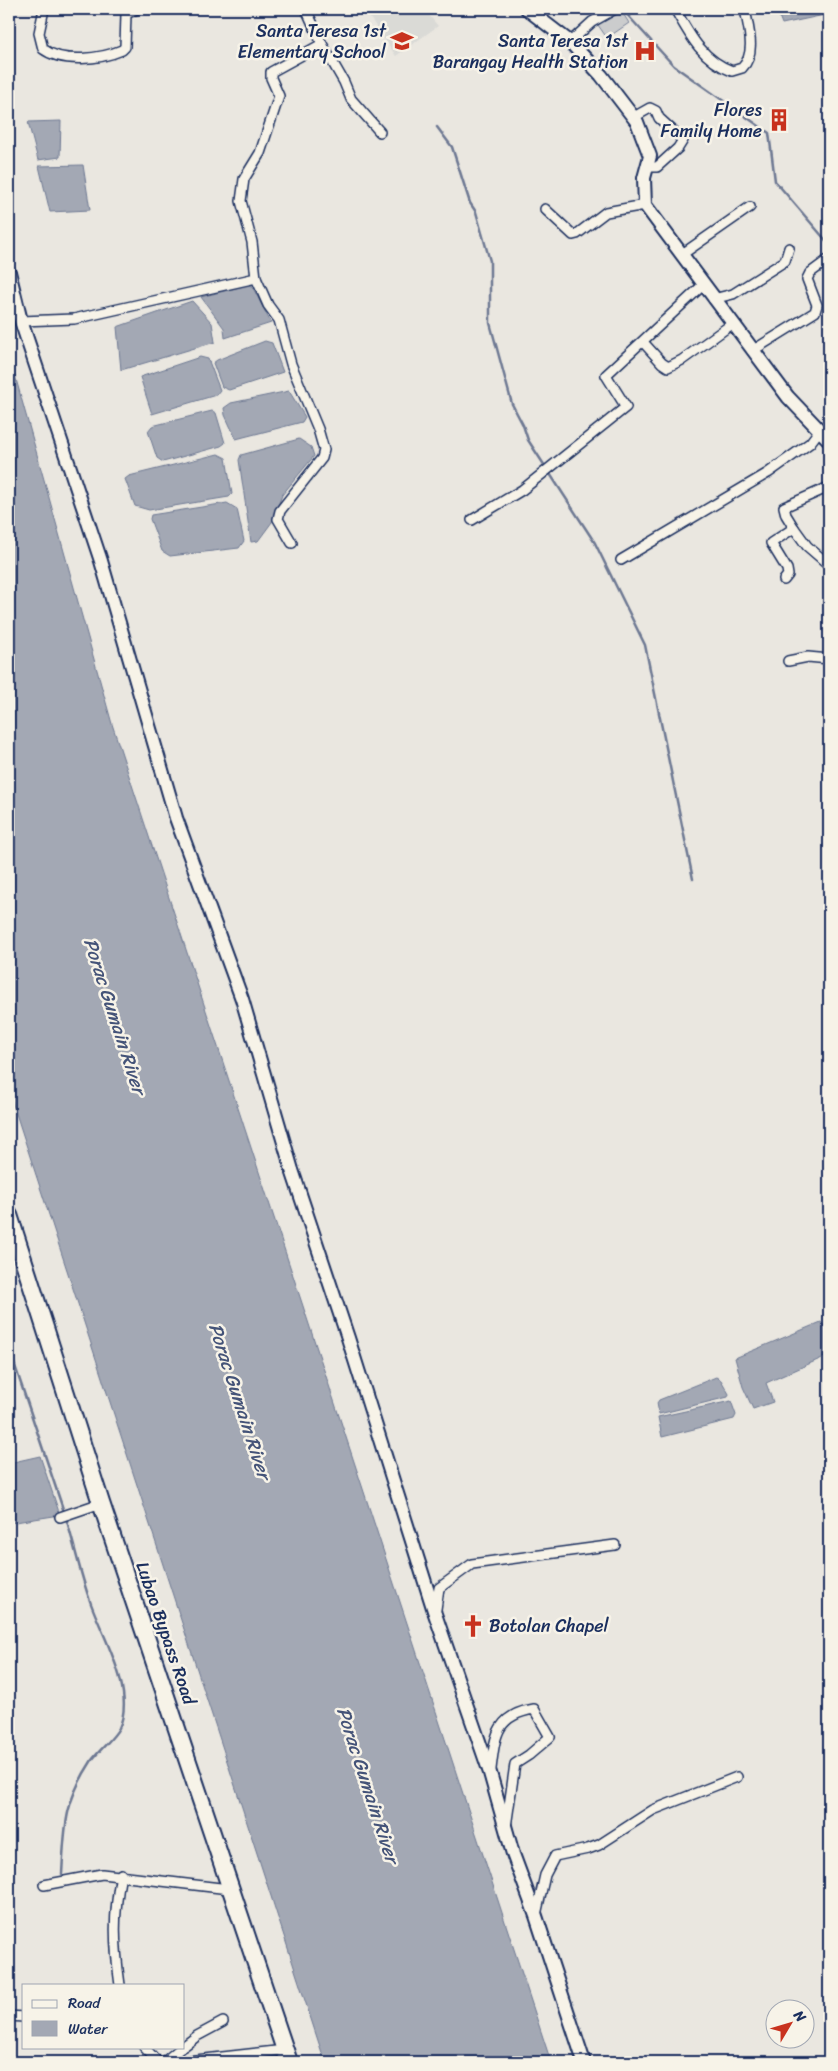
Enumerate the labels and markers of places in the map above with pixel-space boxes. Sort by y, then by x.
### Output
place label: Santa Teresa 1st Elementary School [237,15,387,68]
place label: Santa Teresa 1st Barangay Health Station [433,25,629,78]
school or university icon: Santa Teresa 1st Elementary School [389,28,415,54]
hospital icon: Santa Teresa 1st Barangay Health Station [632,38,658,64]
place label: Flores Family Home [661,94,763,147]
building icon: Flores Family Home [766,107,792,133]
place label: Botolan Chapel [489,1610,610,1642]
church icon: Botolan Chapel [460,1613,486,1639]

